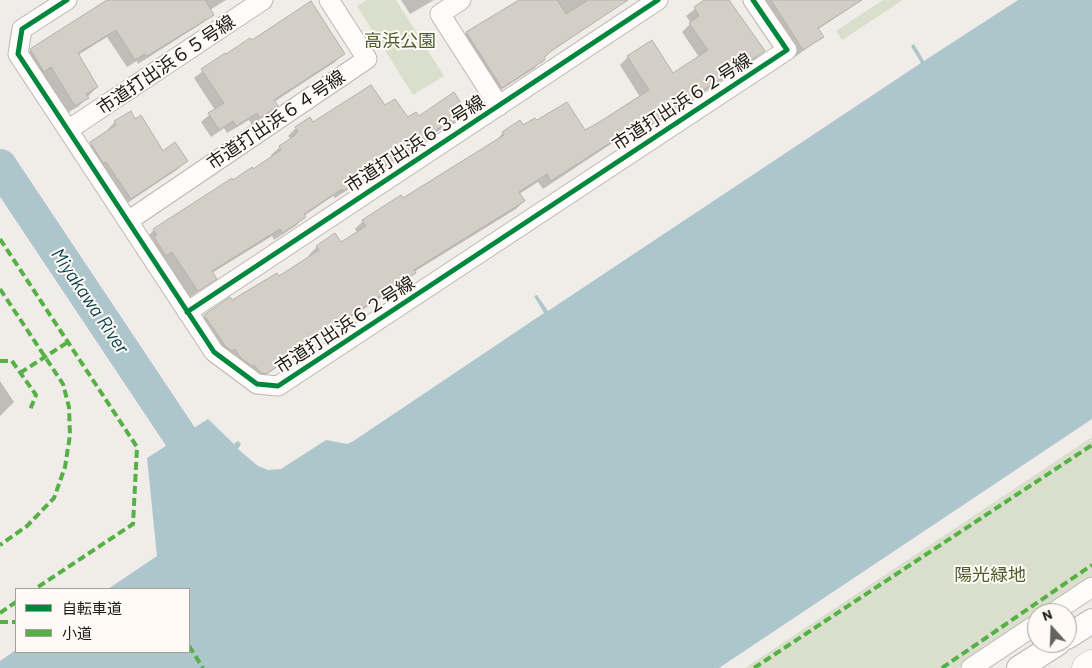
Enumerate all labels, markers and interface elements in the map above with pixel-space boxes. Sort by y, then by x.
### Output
street label: 市道打出浜６５号線 [93,11,239,119]
park label: 高浜公園 [364,30,436,52]
street label: 市道打出浜６２号線 [608,49,756,155]
street label: 市道打出浜６４号線 [203,66,349,174]
street label: 市道打出浜６３号線 [341,91,489,197]
water label: Miyakawa River [46,244,134,358]
street label: 市道打出浜６２号線 [271,272,419,378]
park label: 陽光緑地 [954,564,1026,586]
legend [15,588,190,653]
text: 自転車道 [62,599,122,617]
north arrow [1027,603,1077,653]
text: N [1040,605,1054,624]
text: 小道 [62,624,92,642]

